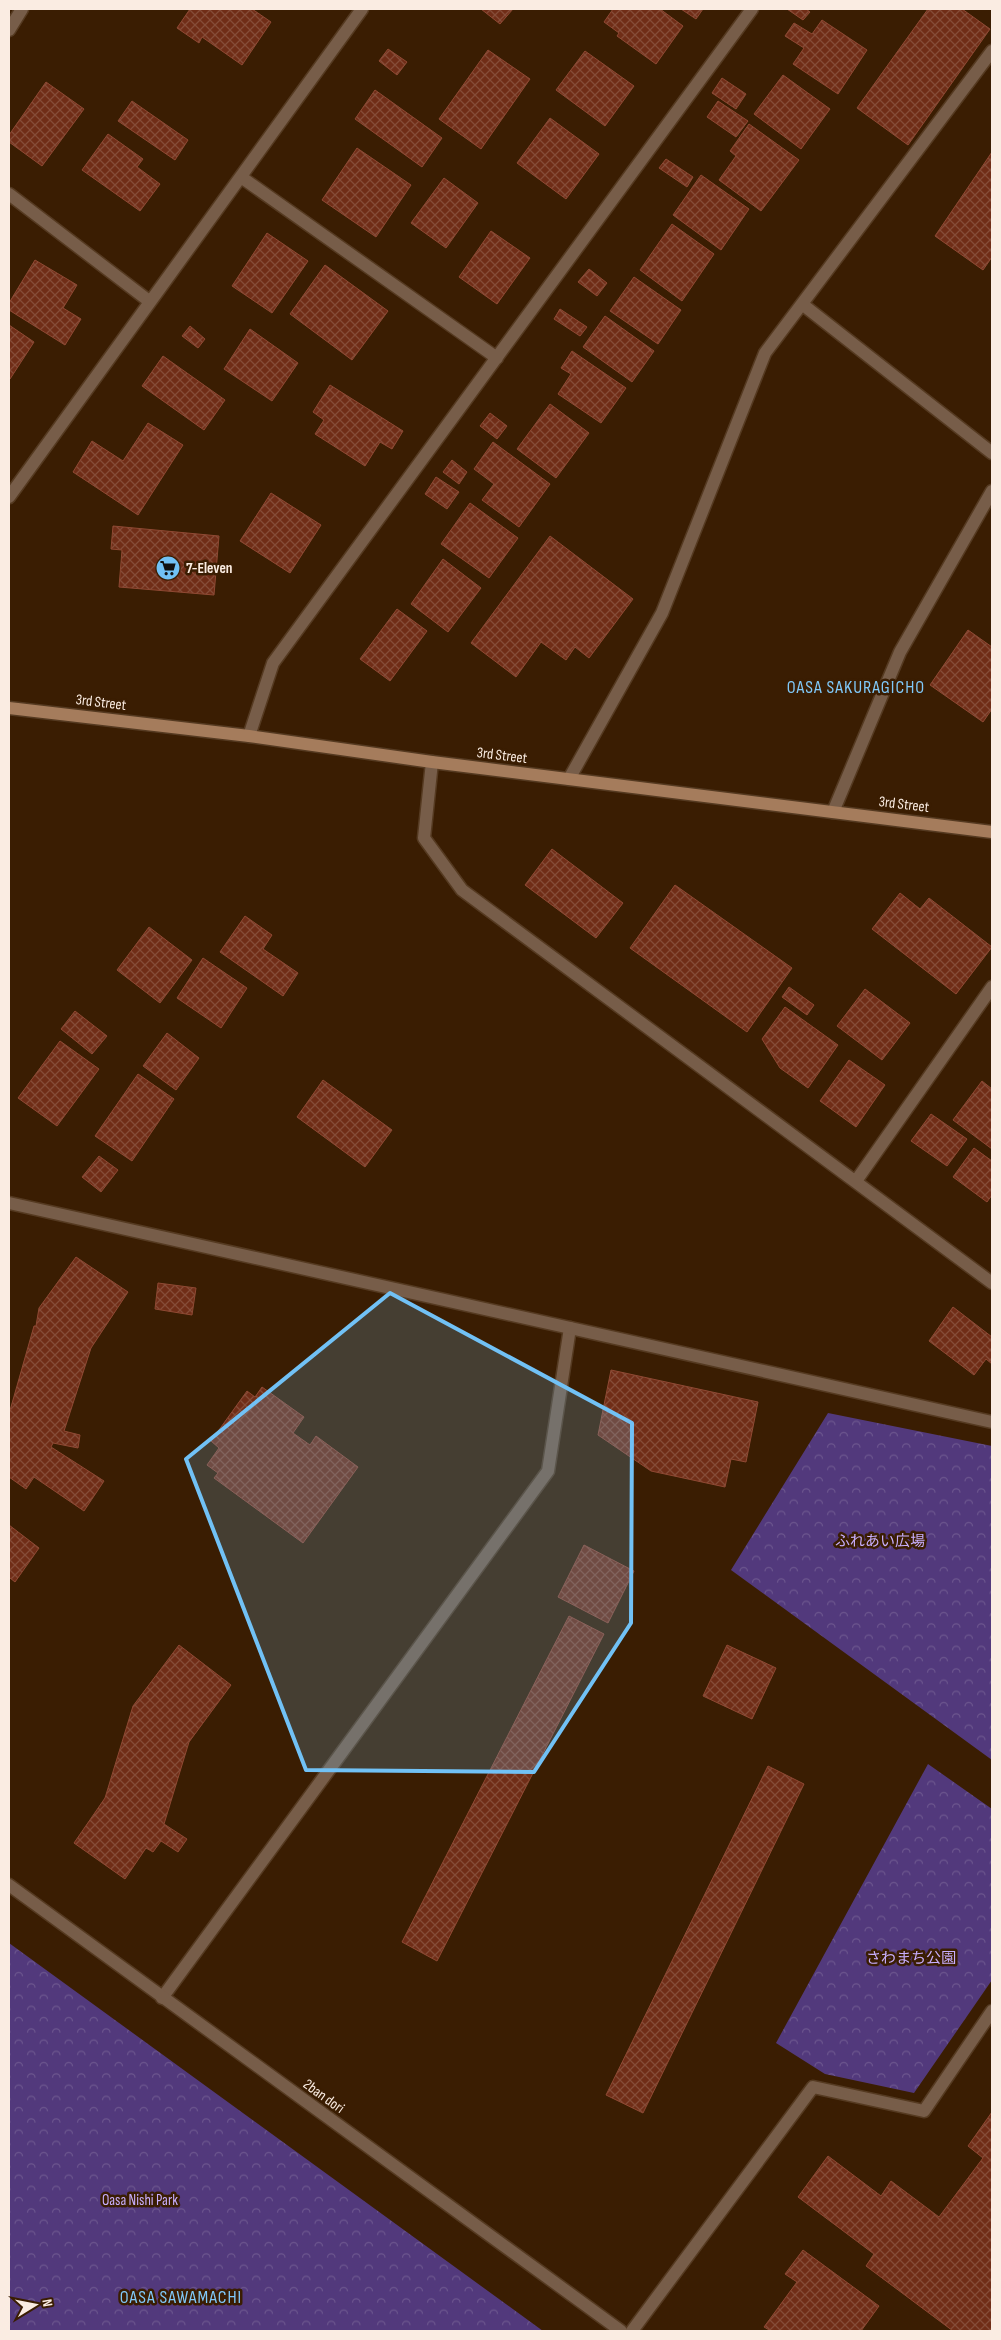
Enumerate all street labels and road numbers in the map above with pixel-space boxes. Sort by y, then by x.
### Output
street label: 3rd Street [75,690,128,715]
street label: 3rd Street [476,743,529,768]
street label: 3rd Street [878,792,931,817]
street label: 2ban dori [299,2075,348,2118]

